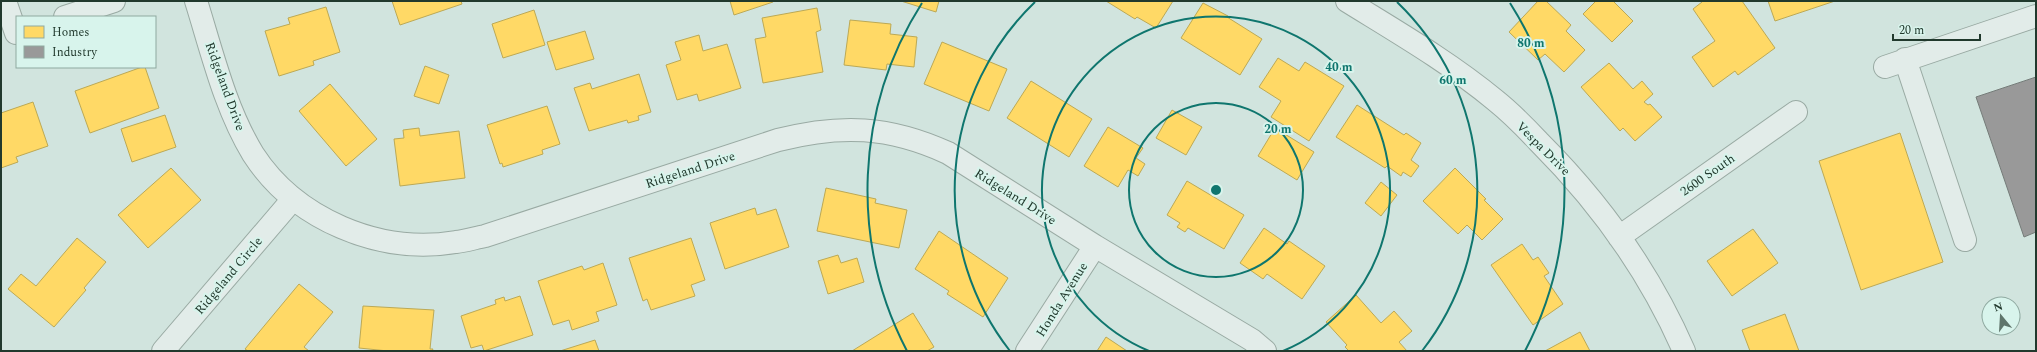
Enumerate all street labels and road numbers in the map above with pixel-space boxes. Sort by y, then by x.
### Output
street label: Ridgeland Drive [200,39,250,134]
street label: Vespa Drive [1512,117,1575,180]
street label: Ridgeland Drive [643,146,738,194]
street label: 2600 South [1676,148,1739,201]
street label: Ridgeland Drive [971,164,1060,230]
street label: Ridgeland Circle [190,232,267,319]
street label: Honda Avenue [1031,258,1093,341]

